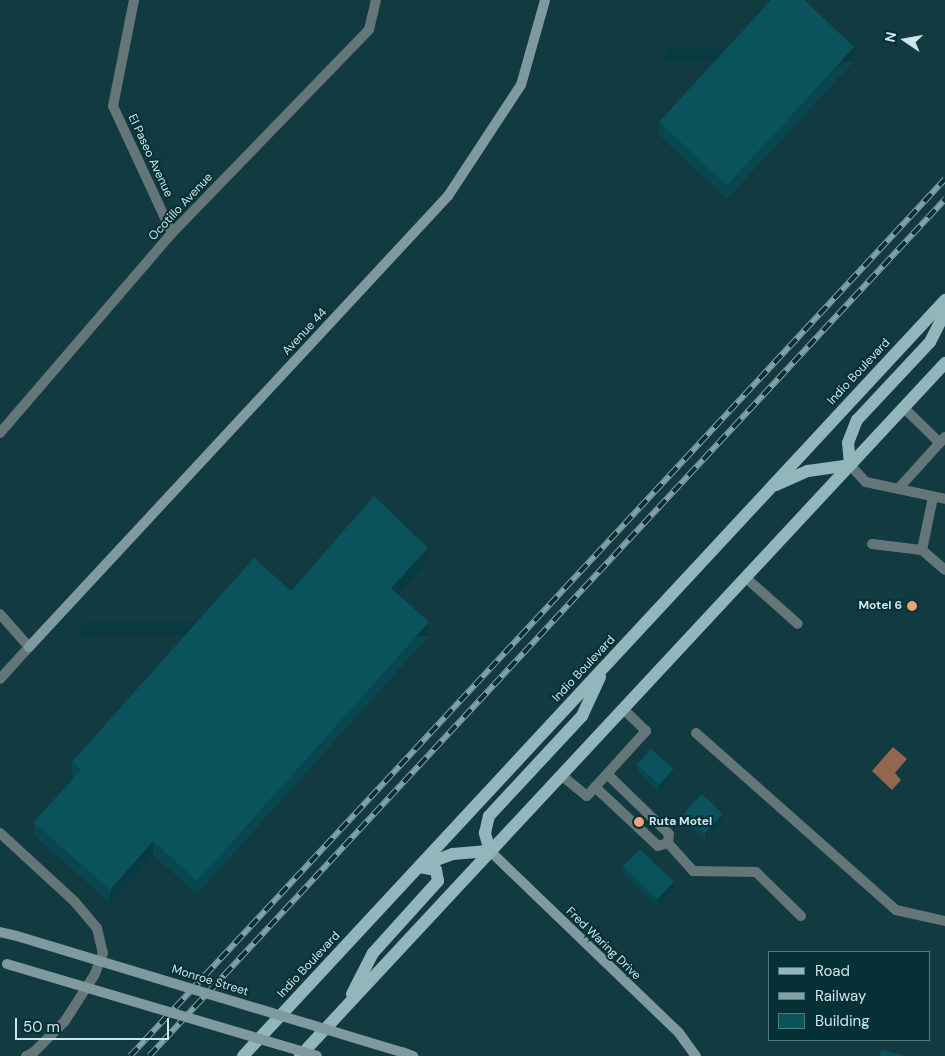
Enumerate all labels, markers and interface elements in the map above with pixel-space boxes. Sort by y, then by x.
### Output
north arrow [880,15,930,65]
text: N [880,30,900,44]
street label: El Paseo Avenue [125,112,175,200]
street label: Ocotillo Avenue [146,170,216,244]
street label: Avenue 44 [280,306,330,358]
street label: Indio Boulevard [825,336,893,408]
place label: Motel 6 [858,599,902,613]
marker: Motel 6 [906,600,918,612]
street label: Indio Boulevard [550,633,618,705]
place label: Ruta Motel [649,815,712,829]
marker: Ruta Motel [633,816,645,828]
street label: Fred Waring Drive [563,905,643,983]
street label: Indio Boulevard [275,929,343,1001]
legend [768,951,930,1041]
text: Road [815,961,850,981]
street label: Monroe Street [170,963,250,999]
text: Railway [815,986,866,1006]
scale bar [18,1008,171,1040]
text: Building [815,1011,870,1031]
text: 50 m [23,1017,60,1037]

